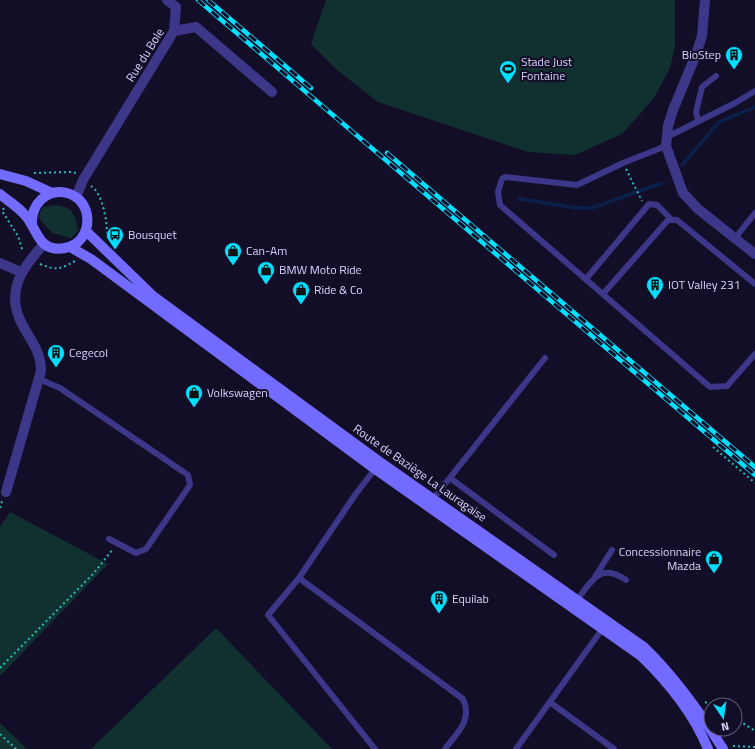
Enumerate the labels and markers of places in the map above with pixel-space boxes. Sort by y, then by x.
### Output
place label: BioStep [682,45,721,64]
building icon: BioStep [724,45,744,70]
place label: Stade Just Fontaine [521,52,573,85]
sports icon: Stade Just Fontaine [498,59,518,84]
bus stop icon: Bousquet [105,225,125,250]
place label: Bousquet [128,225,177,244]
shop icon: Can-Am [223,241,243,266]
place label: Can-Am [246,241,287,260]
shop icon: BMW Moto Ride [256,260,276,285]
place label: BMW Moto Ride [279,260,362,279]
building icon: IOT Valley 231 [645,275,665,300]
place label: IOT Valley 231 [668,275,740,294]
shop icon: Ride & Co [291,280,311,305]
place label: Ride & Co [314,280,363,299]
building icon: Cegecol [46,343,66,368]
place label: Cegecol [69,343,108,362]
shop icon: Volkswagen [184,383,204,408]
place label: Volkswagen [207,383,268,402]
place label: Concessionnaire Mazda [619,542,701,575]
shop icon: Concessionnaire Mazda [704,549,724,574]
building icon: Equilab [429,589,449,614]
place label: Equilab [452,589,489,608]

